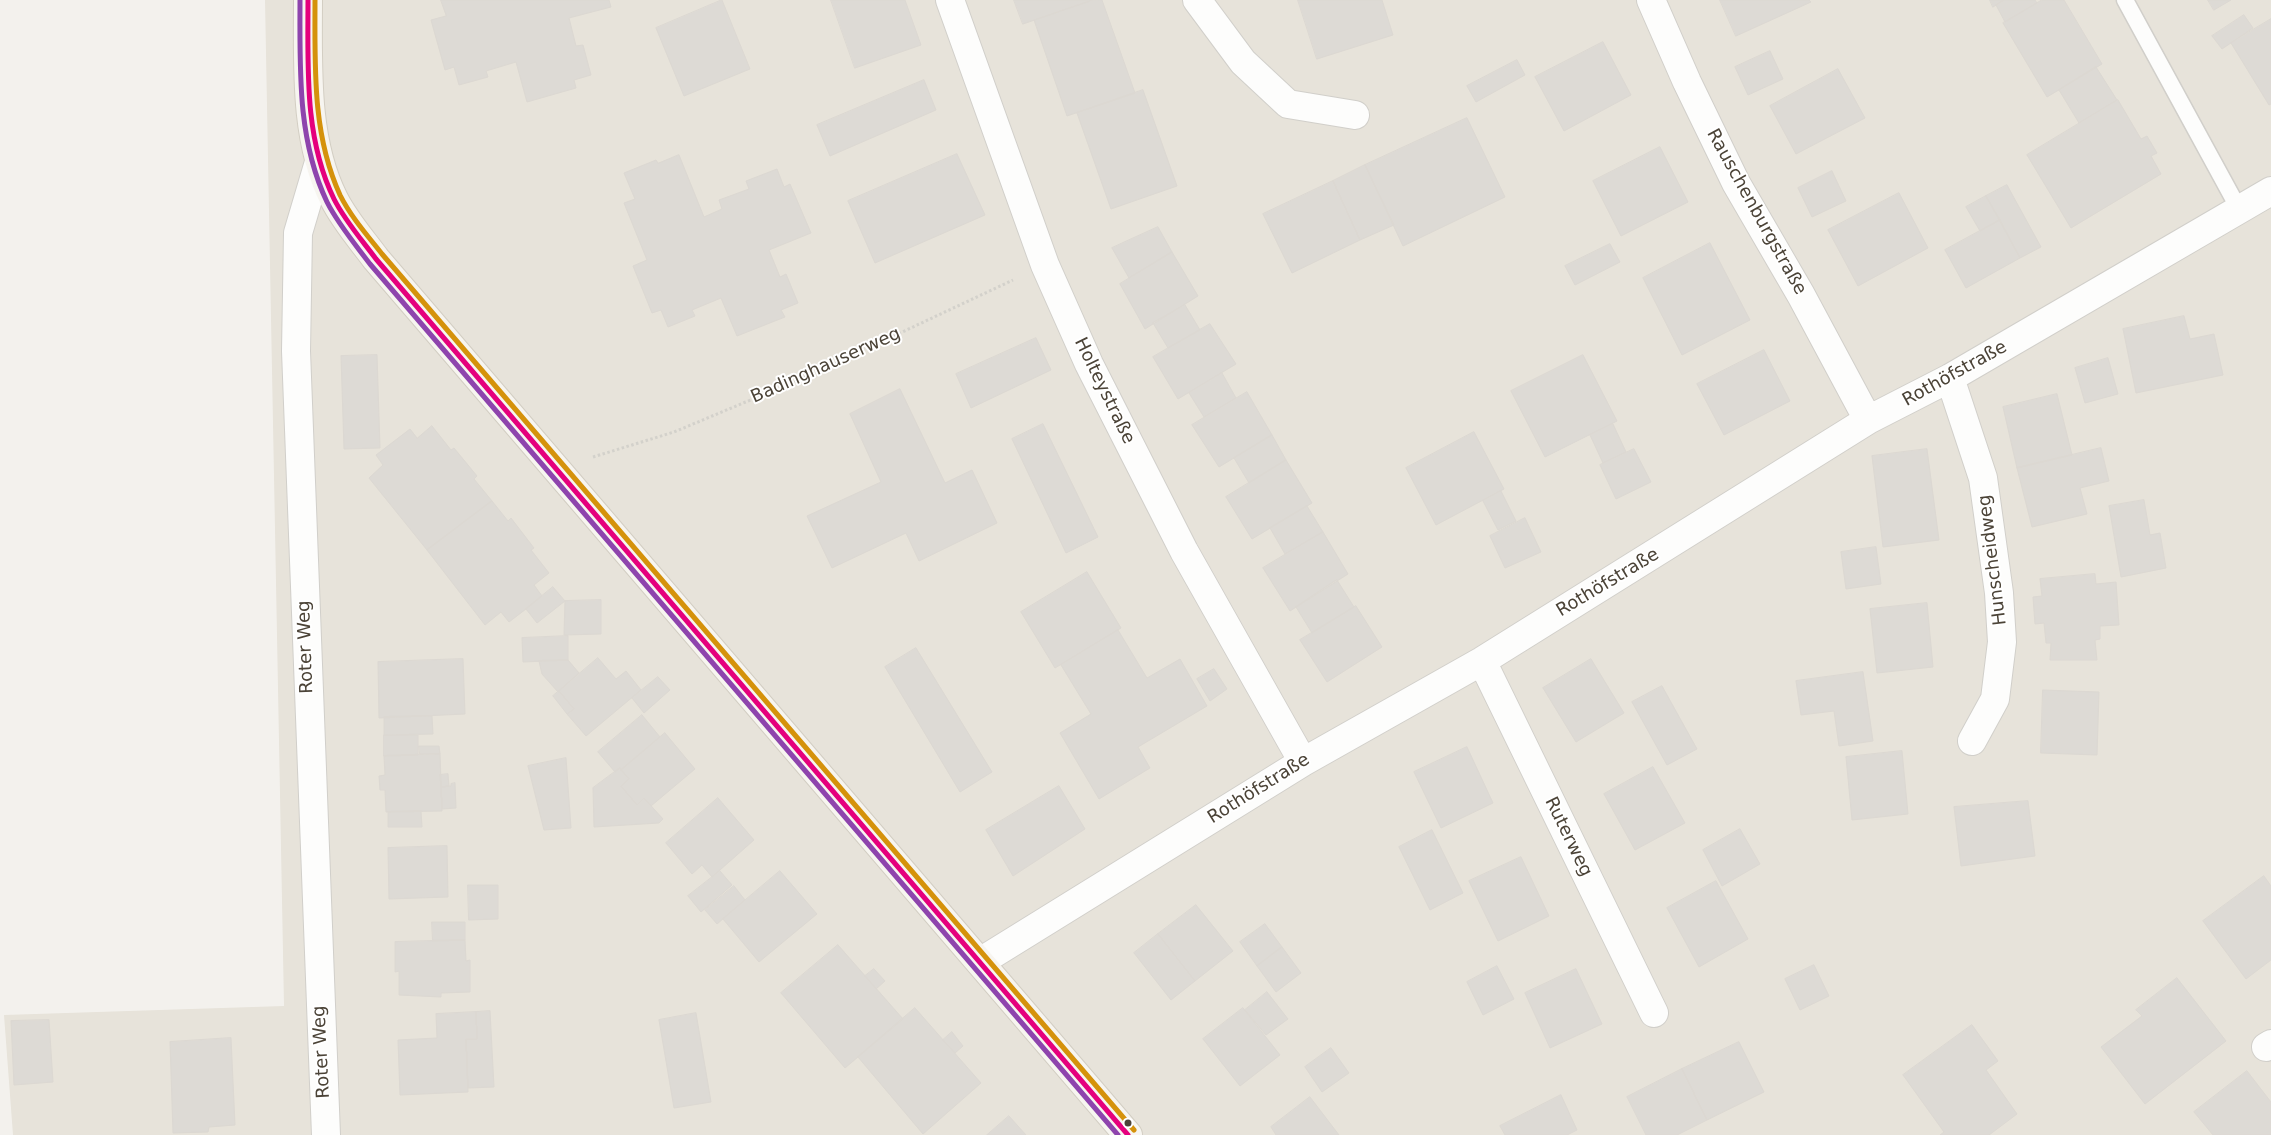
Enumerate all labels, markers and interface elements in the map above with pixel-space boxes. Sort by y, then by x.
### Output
street label: Rauschenburgstraße [1701,125,1811,299]
street label: Badinghauserweg [748,323,904,409]
street label: Holteystraße [1069,334,1139,448]
street label: Rothöfstraße [1899,336,2011,412]
street label: Hunscheidweg [1974,493,2012,627]
street label: Rothöfstraße [1553,544,1663,622]
street label: Roter Weg [294,600,318,694]
street label: Rothöfstraße [1204,749,1314,829]
street label: Ruterweg [1539,794,1597,880]
street label: Roter Weg [309,1005,335,1099]
unlabelled marker [1123,1118,1133,1128]

